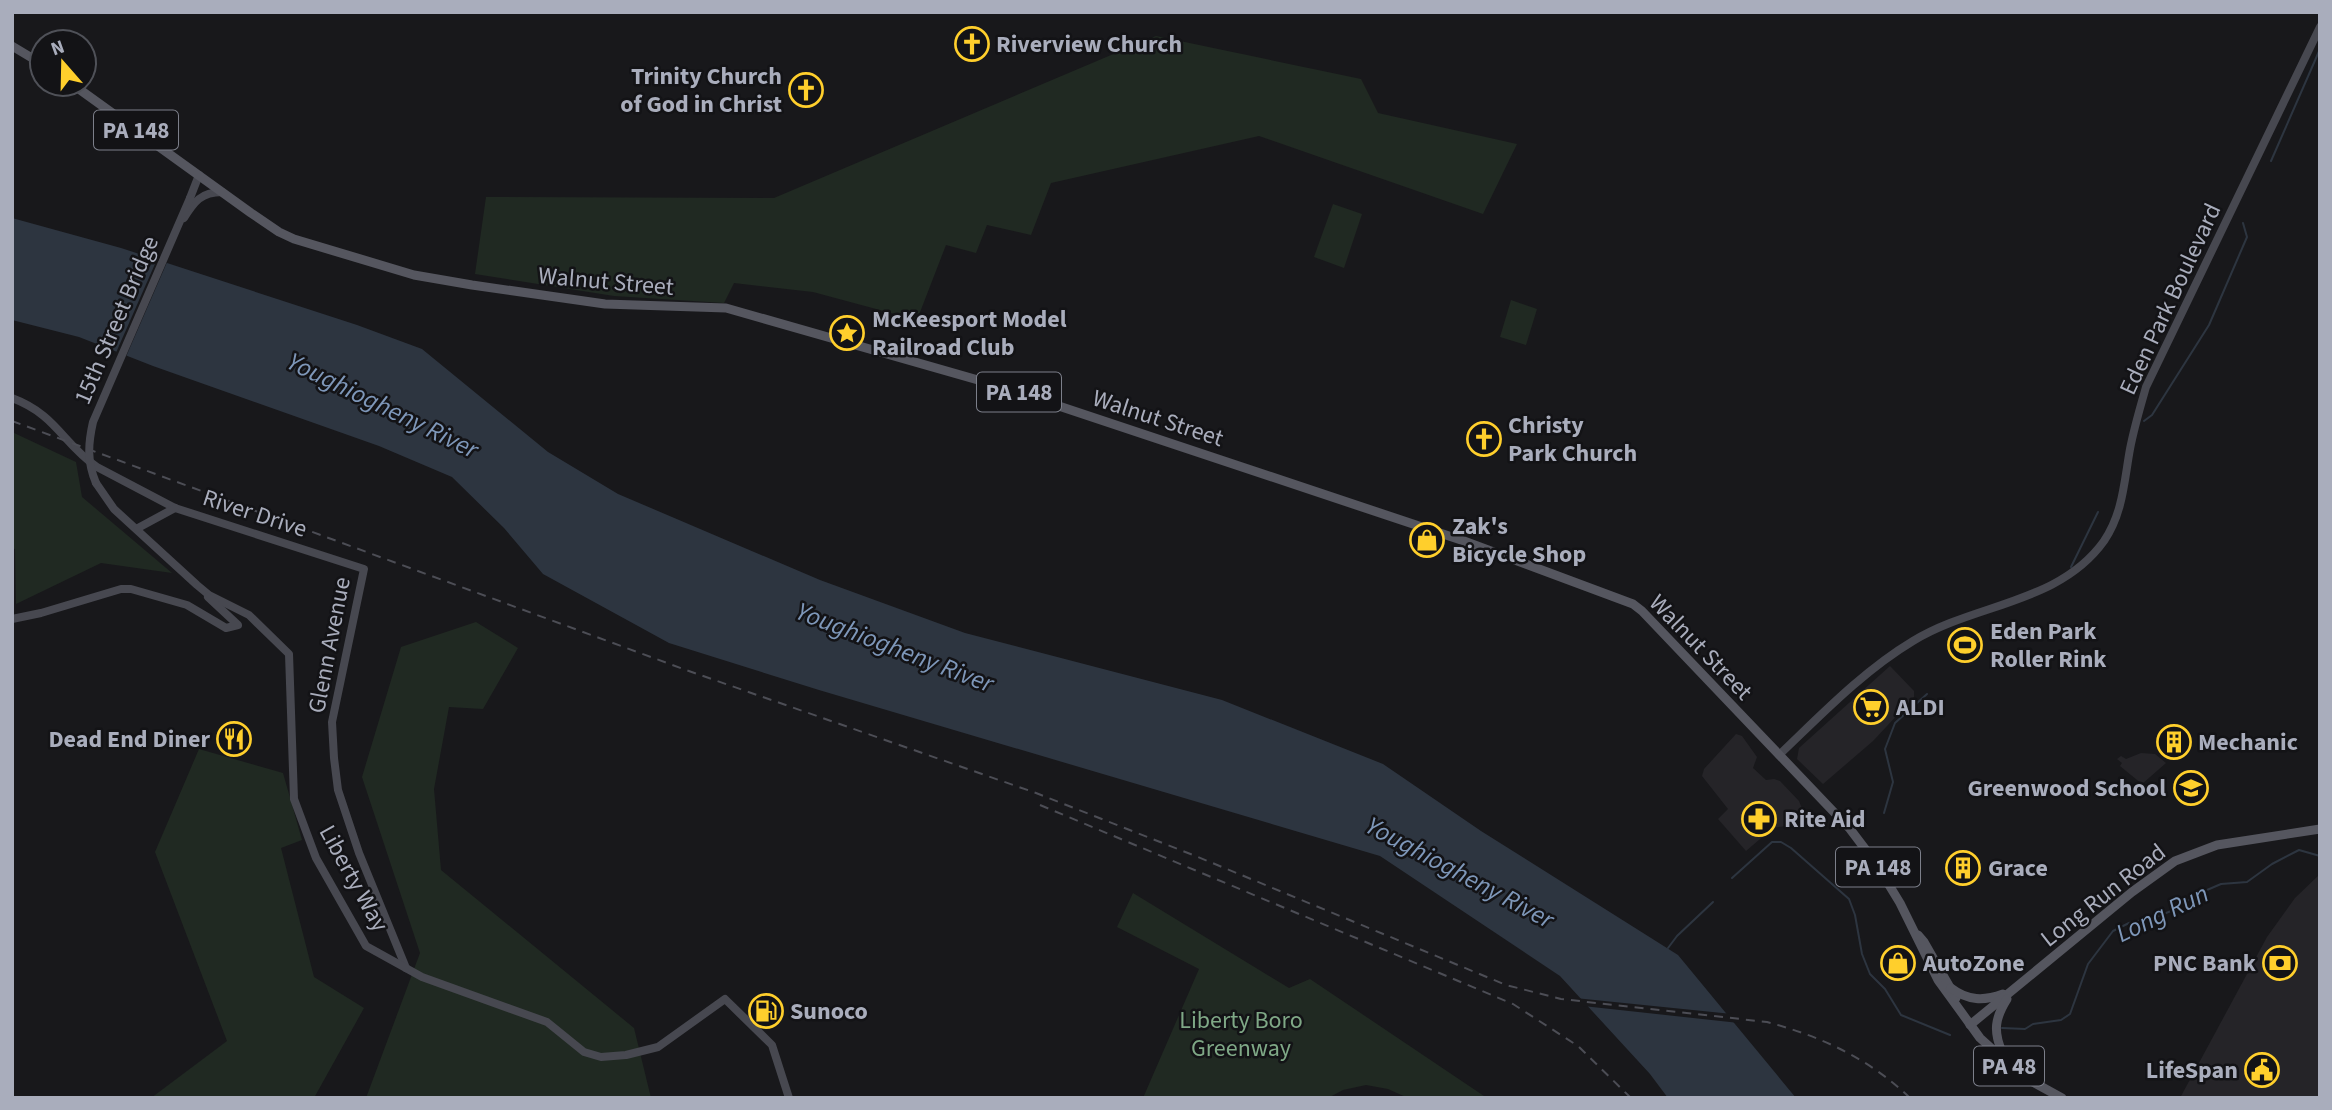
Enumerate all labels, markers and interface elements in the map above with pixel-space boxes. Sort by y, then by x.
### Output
church icon: Riverview Church [953,25,991,63]
place label: Riverview Church [996,27,1182,62]
north arrow [28,28,98,98]
text: N [47,34,68,63]
place label: Trinity Church of God in Christ [620,59,782,122]
church icon: Trinity Church of God in Christ [787,71,825,109]
road number: PA 148 [94,111,178,150]
street label: Eden Park Boulevard [2111,198,2230,401]
street label: 15th Street Bridge [65,230,168,410]
street label: Walnut Street [537,258,675,305]
place label: McKeesport Model Railroad Club [872,302,1067,365]
place icon: McKeesport Model Railroad Club [828,314,866,352]
water label: Youghiogheny River [281,343,486,468]
road number: PA 148 [977,372,1061,412]
street label: Walnut Street [1088,381,1228,456]
place label: Christy Park Church [1508,408,1637,471]
church icon: Christy Park Church [1465,420,1503,458]
street label: River Drive [198,480,311,547]
place label: Zak's Bicycle Shop [1452,509,1586,572]
shop icon: Zak's Bicycle Shop [1408,521,1446,559]
street label: Glenn Avenue [299,574,360,716]
street label: Walnut Street [1641,586,1760,708]
water label: Youghiogheny River [791,593,1000,703]
place label: Eden Park Roller Rink [1990,614,2107,677]
sports icon: Eden Park Roller Rink [1946,626,1984,664]
supermarket icon: ALDI [1852,688,1890,726]
place label: ALDI [1895,690,1945,725]
restaurant icon: Dead End Diner [215,720,253,758]
place label: Dead End Diner [48,722,210,757]
building icon: Mechanic [2155,723,2193,761]
place label: Mechanic [2198,725,2298,760]
school or university icon: Greenwood School [2172,769,2210,807]
place label: Greenwood School [1967,771,2166,806]
pharmacy icon: Rite Aid [1740,800,1778,838]
place label: Rite Aid [1784,802,1865,837]
water label: Youghiogheny River [1359,807,1562,938]
street label: Liberty Way [310,819,397,938]
street label: Long Run Road [2035,837,2171,953]
road number: PA 148 [1836,848,1920,887]
building icon: Grace [1944,849,1982,887]
place label: Grace [1988,851,2048,886]
water label: Long Run [2111,877,2213,949]
shop icon: AutoZone [1879,944,1917,982]
bank icon: PNC Bank [2261,944,2299,982]
place label: AutoZone [1922,946,2025,981]
place label: PNC Bank [2153,946,2257,981]
fuel station icon: Sunoco [747,992,785,1030]
place label: Sunoco [790,994,868,1029]
park label: Liberty Boro Greenway [1179,1003,1303,1066]
road number: PA 48 [1974,1046,2044,1086]
public building icon: LifeSpan [2243,1051,2281,1089]
place label: LifeSpan [2146,1053,2238,1088]

